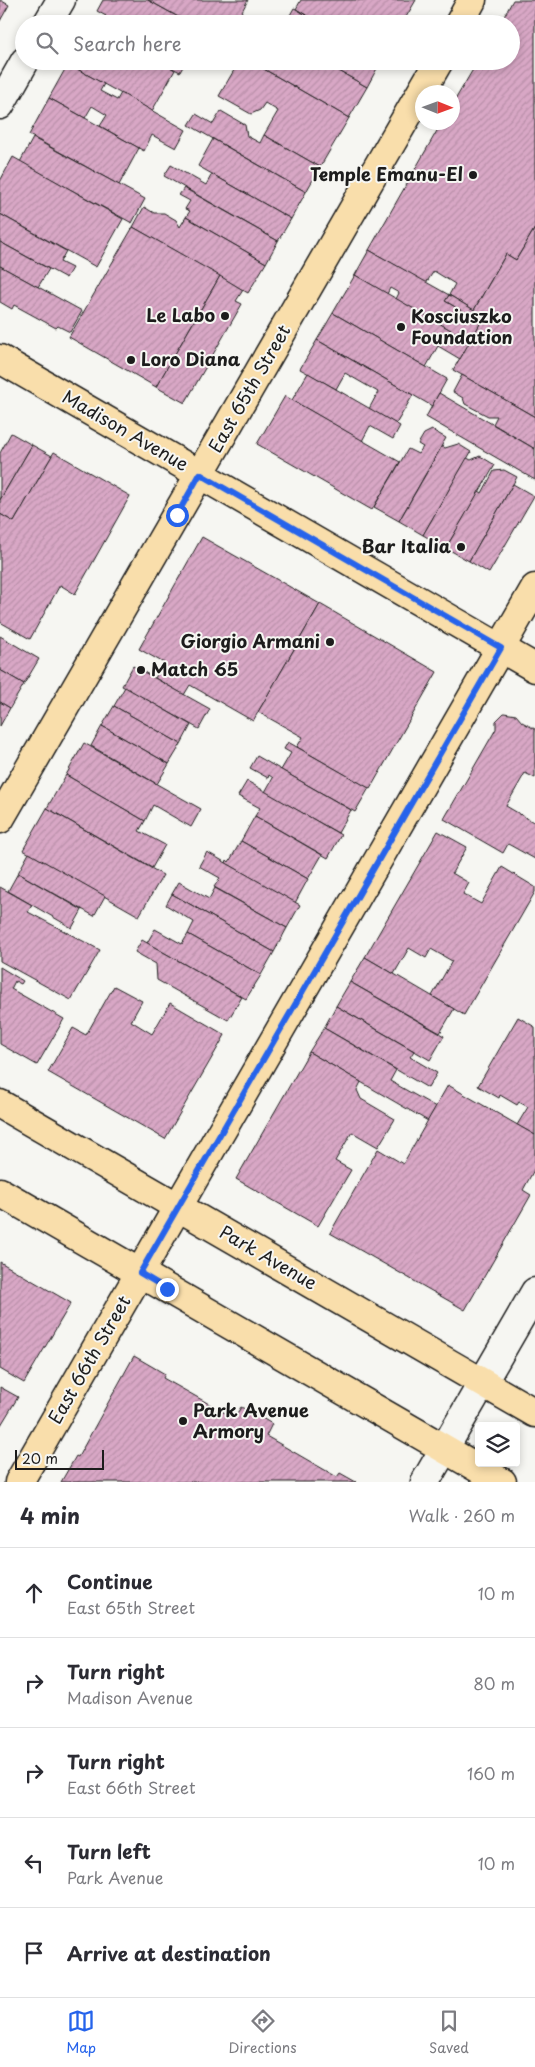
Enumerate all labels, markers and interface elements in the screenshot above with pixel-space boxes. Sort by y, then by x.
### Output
search box [15,15,520,70]
icon: search [33,29,61,57]
text: Search here [73,29,182,57]
north arrow [415,85,460,130]
place label: Temple Emanu-El [310,160,463,187]
marker: Temple Emanu-El [467,169,479,181]
place label: Le Labo [146,301,215,328]
place label: Kosciuszko Foundation [411,302,513,350]
marker: Le Labo [219,310,231,322]
street label: East 65th Street [201,319,296,457]
marker: Kosciuszko Foundation [395,321,407,333]
place label: Loro Diana [141,345,241,372]
marker: Loro Diana [125,354,137,366]
street label: Madison Avenue [58,383,194,477]
route start [166,504,189,527]
place label: Bar Italia [361,532,452,559]
marker: Bar Italia [455,541,467,553]
place label: Giorgio Armani [181,627,320,654]
marker: Giorgio Armani [324,636,336,648]
place label: Match 65 [151,655,238,682]
marker: Match 65 [135,664,147,676]
street label: Park Avenue [215,1218,323,1296]
route end [156,1278,179,1301]
street label: East 66th Street [41,1290,137,1429]
place label: Park Avenue Armory [193,1396,309,1444]
marker: Park Avenue Armory [177,1415,189,1427]
map controls [475,1422,520,1467]
button: layers [475,1422,520,1467]
scale bar [15,1447,104,1470]
text: 20 m [22,1448,58,1469]
text: 4 min [20,1499,80,1531]
text: Walk · 260 m [409,1503,515,1527]
text: Continue [67,1567,153,1595]
icon: ahead [20,1579,48,1607]
text: 10 m [478,1581,515,1605]
text: East 65th Street [67,1595,195,1619]
text: Turn right [67,1657,165,1685]
icon: right [20,1669,48,1697]
text: 80 m [473,1671,515,1695]
text: Madison Avenue [67,1685,193,1709]
text: Turn right [67,1747,165,1775]
icon: right [20,1759,48,1787]
text: 160 m [467,1761,515,1785]
text: East 66th Street [67,1775,195,1799]
text: Turn left [67,1837,151,1865]
icon: left [20,1849,48,1877]
text: 10 m [478,1851,515,1875]
text: Park Avenue [67,1865,164,1889]
icon: arrive [20,1939,48,1967]
text: Arrive at destination [67,1939,271,1967]
tab: Map [66,2007,96,2058]
tab: Directions [229,2007,297,2058]
tab: Saved [429,2007,469,2058]

